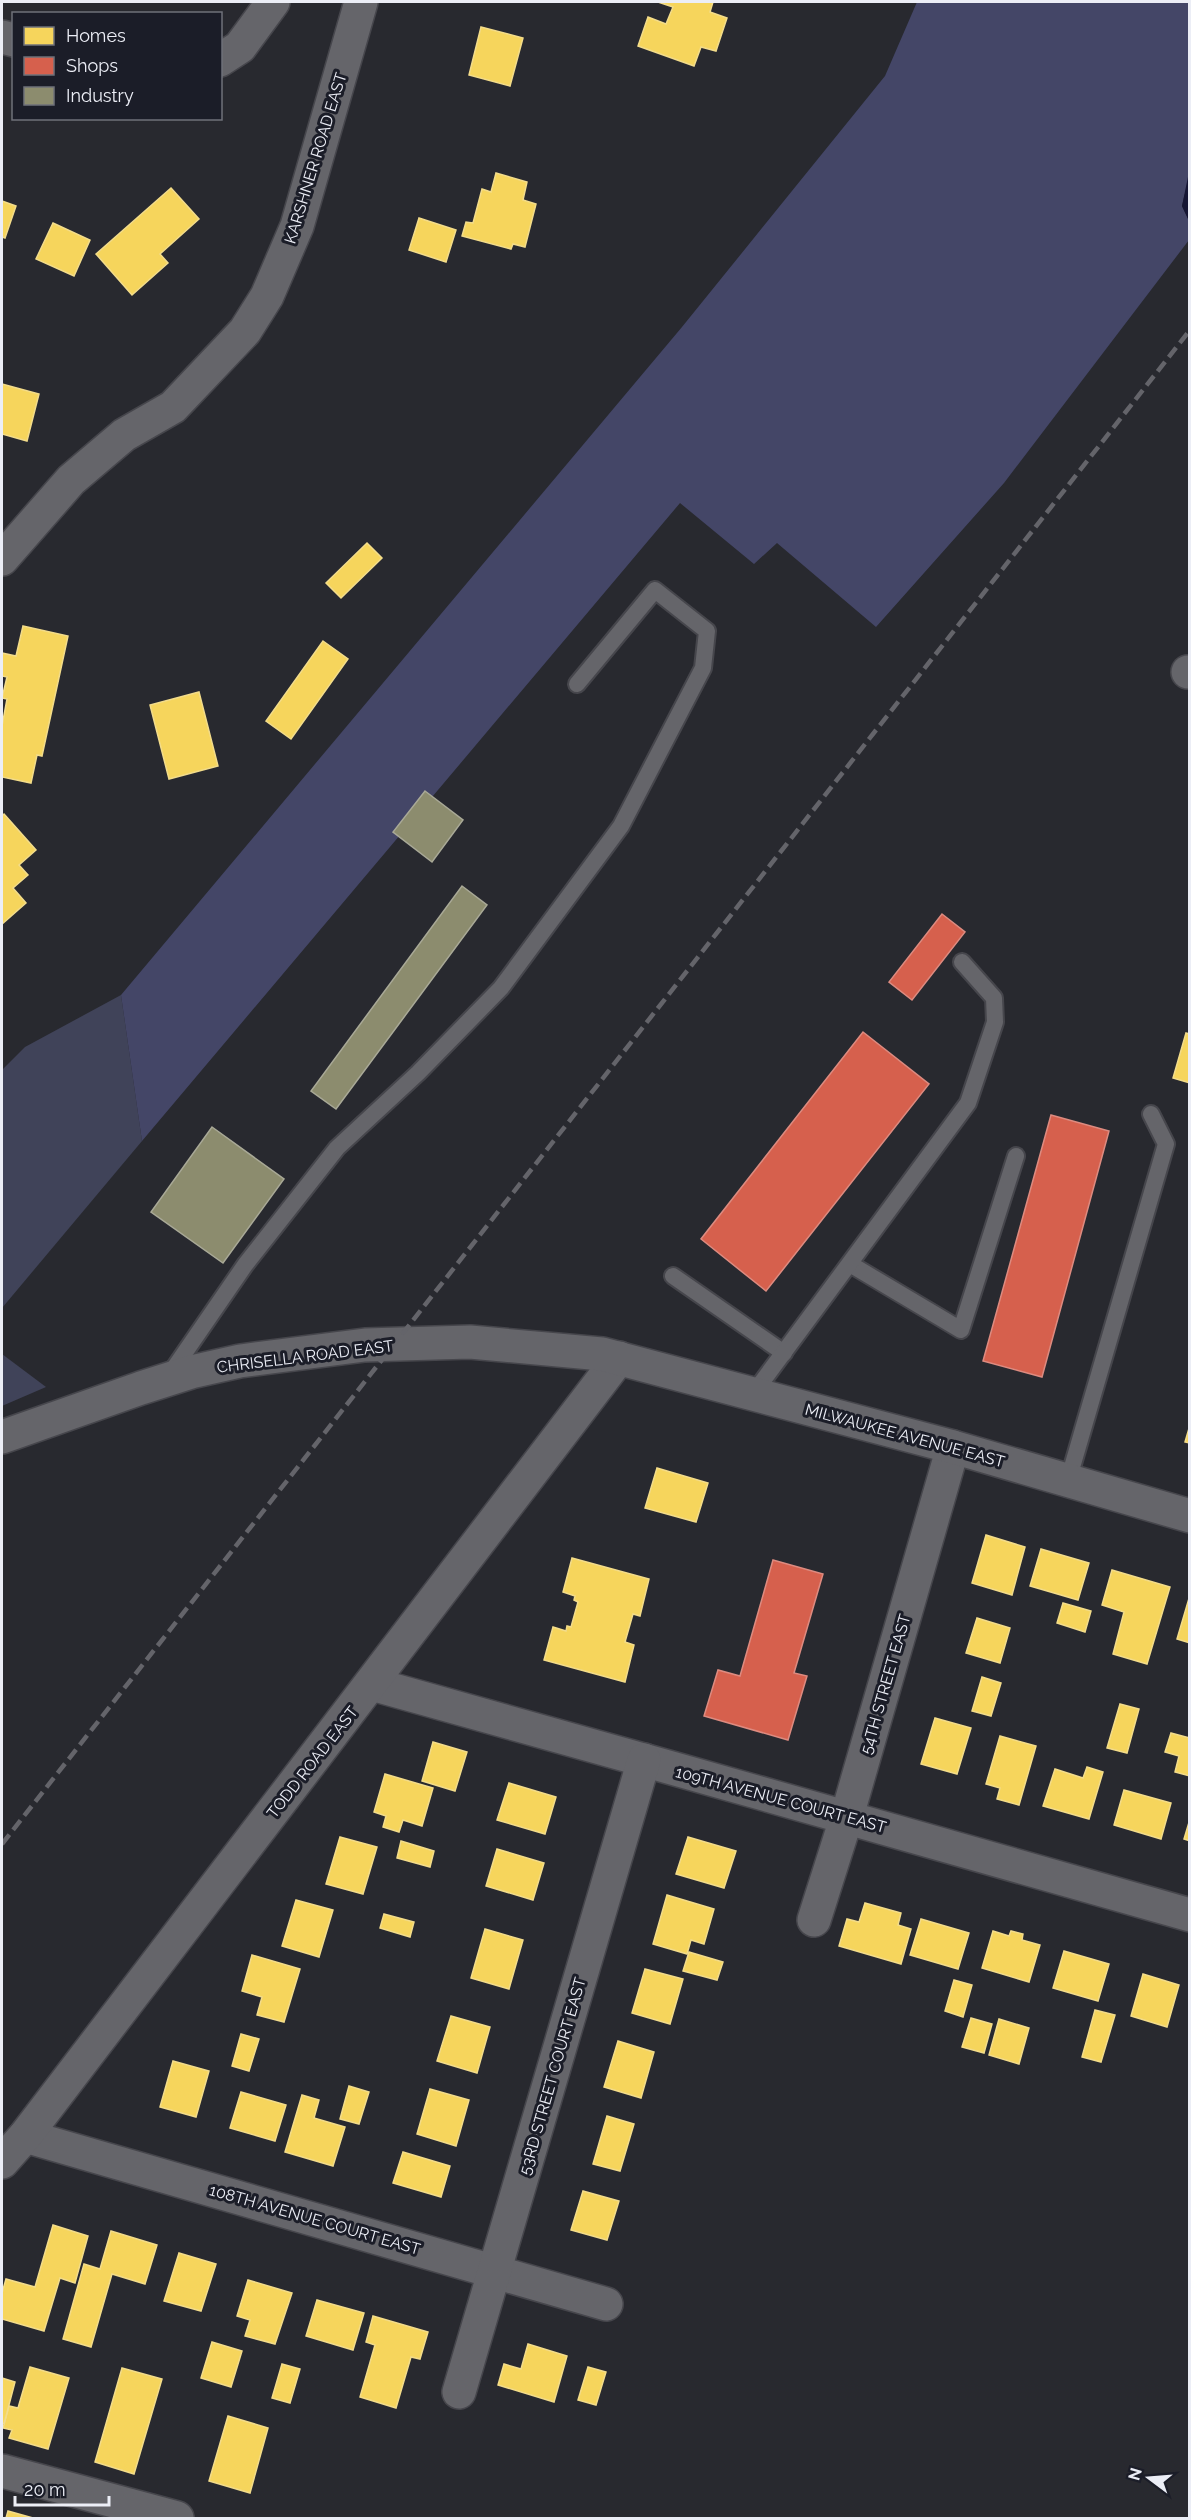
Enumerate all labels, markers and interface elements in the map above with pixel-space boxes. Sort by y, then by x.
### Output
legend [12,12,222,120]
text: Homes [66,25,126,46]
text: Shops [66,55,118,76]
street label: KARSHNER ROAD EAST [280,70,351,246]
text: Industry [66,85,134,106]
street label: CHRISELLA ROAD EAST [216,1336,395,1377]
street label: MILWAUKEE AVENUE EAST [803,1400,1007,1471]
street label: 54TH STREET EAST [856,1612,915,1756]
street label: TODD ROAD EAST [263,1702,362,1822]
street label: 109TH AVENUE COURT EAST [673,1762,888,1837]
street label: 53RD STREET COURT EAST [515,1975,590,2177]
street label: 108TH AVENUE COURT EAST [207,2180,423,2259]
north arrow [1119,2448,1179,2508]
text: N [1124,2466,1146,2482]
scale bar [15,2469,110,2507]
text: 20 m [24,2479,66,2500]

